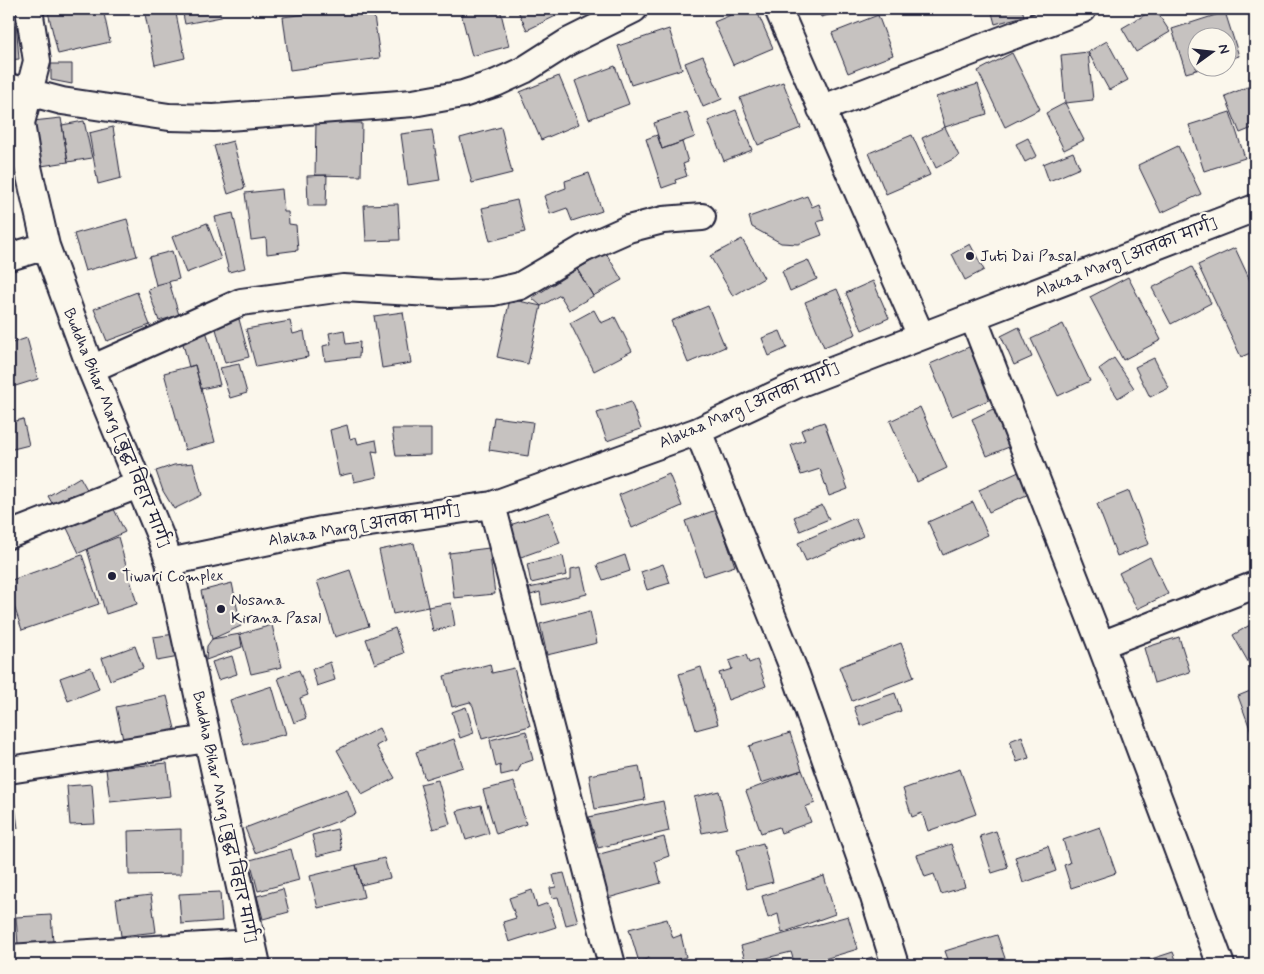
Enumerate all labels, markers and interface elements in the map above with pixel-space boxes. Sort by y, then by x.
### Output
north arrow [1186,28,1236,78]
text: N [1214,42,1233,56]
street label: Alakaa Marg [अलका मार्ग] [1031,212,1221,303]
place label: Juti Dai Pasal [980,246,1076,267]
marker: Juti Dai Pasal [964,250,976,262]
street label: Buddha Bihar Marg [बुद्ध विहार मार्ग] [58,304,176,551]
street label: Alakaa Marg [अलका मार्ग] [655,357,843,454]
street label: Alakaa Marg [अलका मार्ग] [266,498,462,553]
place label: Tiwari Complex [122,566,223,587]
marker: Tiwari Complex [106,570,118,582]
place label: Nosana Kirana Pasal [231,590,321,629]
marker: Nosana Kirana Pasal [215,603,227,615]
street label: Buddha Bihar Marg [बुद्ध विहार मार्ग] [187,689,263,945]

